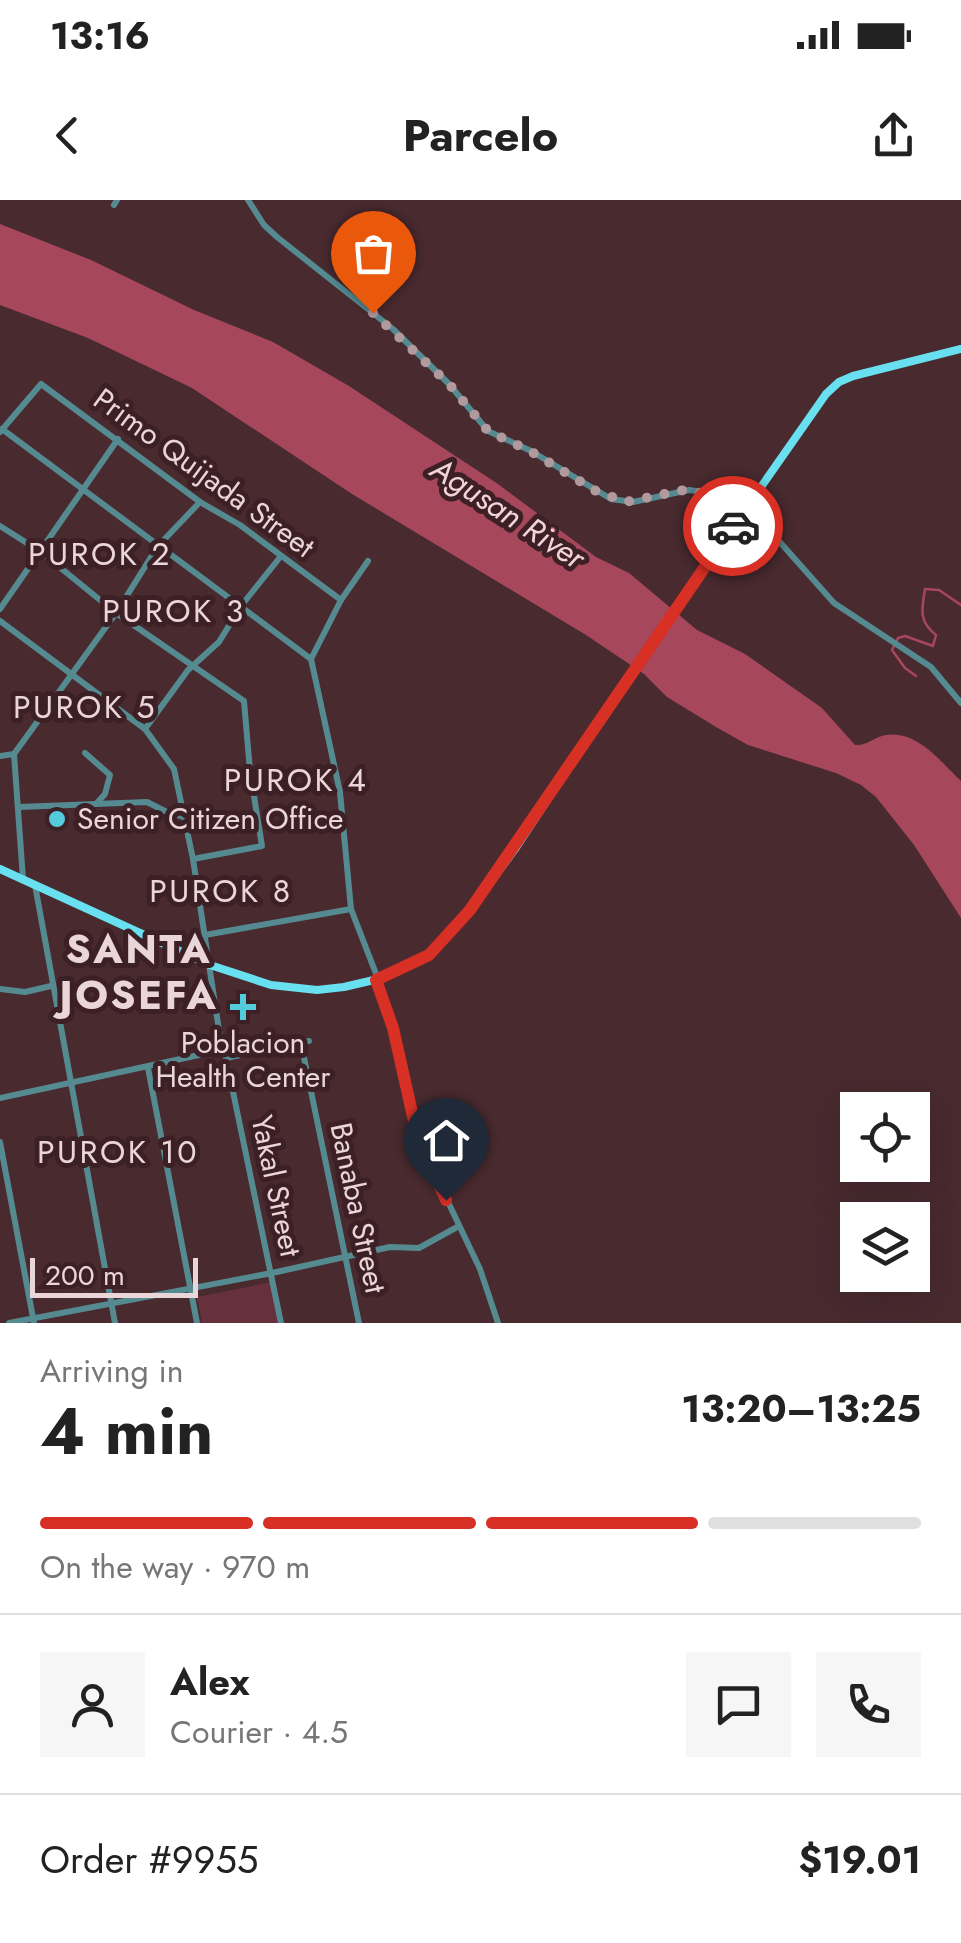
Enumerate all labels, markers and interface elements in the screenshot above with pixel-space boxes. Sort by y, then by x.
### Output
text: 13:16 [50,8,150,63]
text: Parcelo [403,103,558,168]
icon: back [40,108,95,163]
icon: share [866,108,921,163]
pin [331,211,416,314]
icon: bag [346,226,401,281]
street label: Primo Quijada Street [85,378,324,568]
water label: Agusan River [421,445,596,581]
courier [683,476,783,576]
icon: car [706,499,761,554]
district label: PUROK 2 [28,531,172,577]
district label: PUROK 3 [102,588,246,634]
district label: PUROK 5 [13,684,157,730]
district label: PUROK 4 [224,757,368,803]
place label: Senior Citizen Office [77,797,343,840]
marker: Senior Citizen Office [46,808,68,830]
district label: PUROK 8 [149,868,293,914]
district label: SANTA JOSEFA [53,920,218,1024]
marker: Poblacion Health Center [230,994,256,1020]
place label: Poblacion Health Center [156,1021,331,1098]
map controls [840,1092,930,1292]
button: locate [840,1092,930,1182]
pin [404,1098,489,1201]
street label: Yakal Street [241,1111,313,1261]
icon: home [419,1113,474,1168]
street label: Banaba Street [319,1119,398,1298]
district label: PUROK 10 [37,1129,199,1175]
button: layers [840,1202,930,1292]
scale bar [30,1253,198,1298]
text: 200 m [45,1255,125,1296]
text: Arriving in [40,1348,184,1394]
text: 13:20–13:25 [681,1381,921,1436]
text: 4 min [40,1384,214,1478]
text: On the way · 970 m [40,1544,310,1590]
button: person [40,1652,145,1757]
button: chat [686,1652,791,1757]
button: phone [816,1652,921,1757]
text: Alex [170,1654,250,1709]
text: Courier · 4.5 [170,1709,348,1755]
text: Order #9955 [40,1832,258,1887]
text: $19.01 [799,1832,921,1887]

